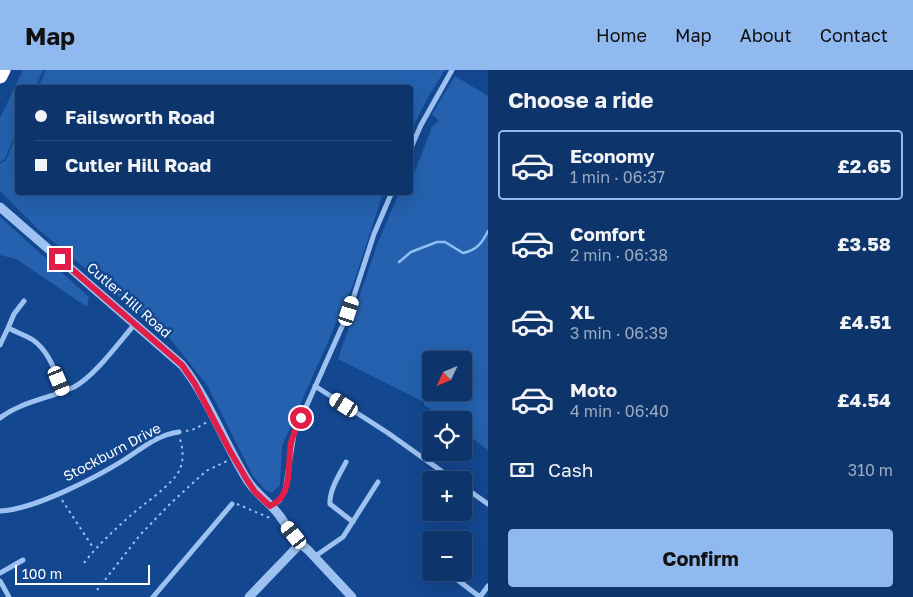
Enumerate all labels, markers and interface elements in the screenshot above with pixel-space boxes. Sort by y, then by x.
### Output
text: Map [25,21,75,50]
text: Home [596,24,647,46]
text: Map [675,24,712,46]
text: About [740,24,792,46]
text: Contact [820,24,888,46]
text: Choose a ride [508,86,654,113]
text: Failsworth Road [65,105,215,128]
icon: car [510,143,555,188]
text: Economy [570,144,655,167]
text: Cutler Hill Road [65,153,211,176]
text: £2.65 [837,154,891,177]
text: 1 min · 06:37 [570,167,665,187]
icon: car [510,221,555,266]
text: Comfort [570,222,645,245]
text: £3.58 [837,232,891,255]
text: 2 min · 06:38 [570,245,668,265]
route end [49,248,71,270]
street label: Cutler Hill Road [84,258,175,341]
car [337,294,360,328]
icon: car [510,299,555,344]
text: XL [570,300,595,323]
text: £4.51 [839,310,891,333]
text: 3 min · 06:39 [570,323,668,343]
north arrow [422,351,472,401]
map controls [422,351,472,581]
car [46,364,71,398]
icon: car [510,377,555,422]
text: Moto [570,378,617,401]
text: £4.54 [837,388,891,411]
car [327,391,360,419]
text: 4 min · 06:40 [570,401,669,421]
route start [290,407,312,429]
button: locate [422,411,472,461]
street label: Stockburn Drive [60,419,163,484]
icon: cash [508,456,536,484]
text: Cash [548,458,593,481]
text: 310 m [848,460,893,480]
button: + [422,471,472,521]
car [278,519,309,551]
button: Confirm [508,529,893,587]
button: − [422,531,472,581]
scale bar [15,562,150,585]
text: 100 m [22,565,62,582]

